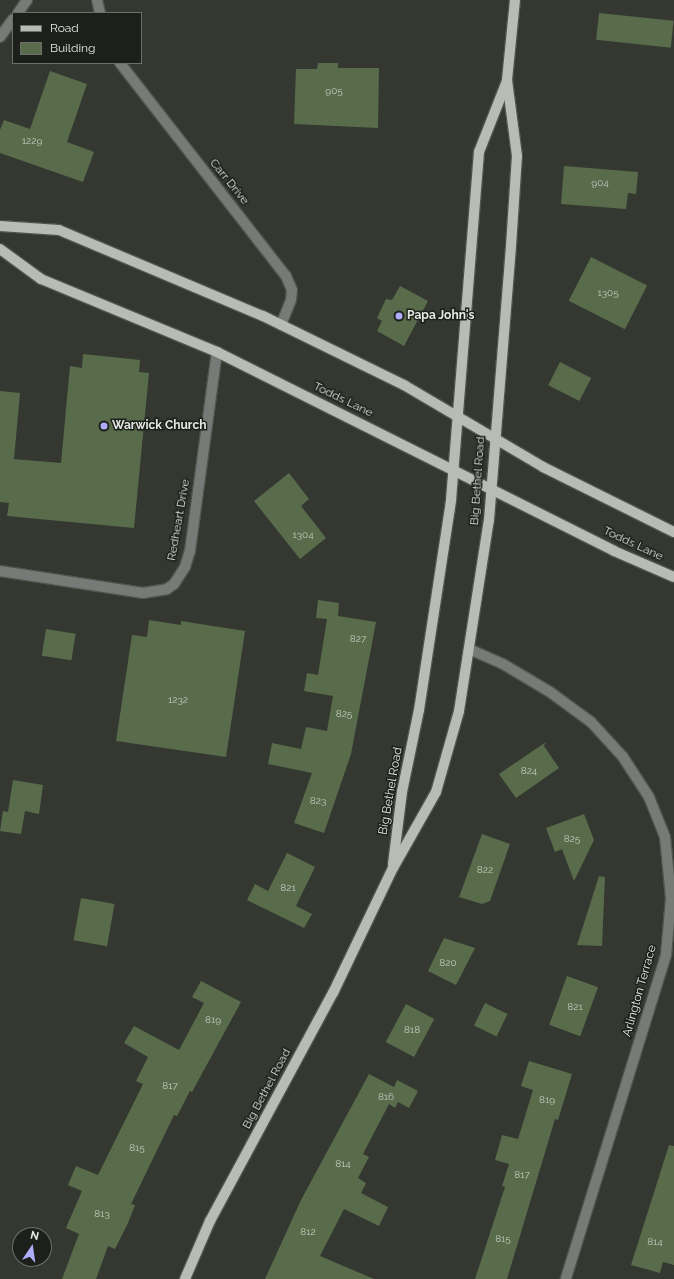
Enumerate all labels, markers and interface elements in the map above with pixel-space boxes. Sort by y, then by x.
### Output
legend [12,12,142,64]
text: Road [50,21,79,35]
text: Building [50,41,96,55]
house number: 905 [325,85,343,97]
house number: 1229 [22,135,42,147]
street label: Carr Drive [206,156,252,208]
house number: 904 [591,177,609,189]
house number: 1305 [597,287,619,299]
place label: Papa John's [407,309,475,323]
marker: Papa John's [394,311,404,321]
street label: Todds Lane [311,379,375,421]
place label: Warwick Church [112,419,206,433]
marker: Warwick Church [99,421,109,431]
street label: Big Bethel Road [468,436,488,526]
street label: Redheart Drive [165,478,193,562]
street label: Todds Lane [601,524,665,564]
house number: 1304 [292,529,314,541]
house number: 827 [350,633,366,645]
house number: 1232 [168,694,188,706]
house number: 825 [336,708,352,720]
street label: Big Bethel Road [376,746,406,836]
house number: 824 [521,765,537,777]
house number: 823 [310,795,326,807]
house number: 825 [564,833,580,845]
house number: 822 [477,864,493,876]
house number: 821 [280,882,296,894]
street label: Arlington Terrace [620,943,660,1039]
house number: 820 [439,957,457,969]
house number: 821 [567,1001,583,1013]
house number: 819 [205,1014,221,1026]
house number: 818 [404,1024,420,1036]
street label: Big Bethel Road [240,1046,294,1132]
house number: 817 [162,1080,178,1092]
house number: 816 [378,1091,394,1103]
house number: 819 [539,1094,555,1106]
house number: 815 [129,1142,145,1154]
house number: 814 [335,1158,351,1170]
house number: 817 [514,1169,530,1181]
house number: 813 [94,1208,110,1220]
house number: 812 [300,1226,316,1238]
north arrow [12,1227,52,1267]
text: N [29,1229,40,1243]
house number: 815 [495,1233,511,1245]
house number: 814 [647,1236,663,1248]

